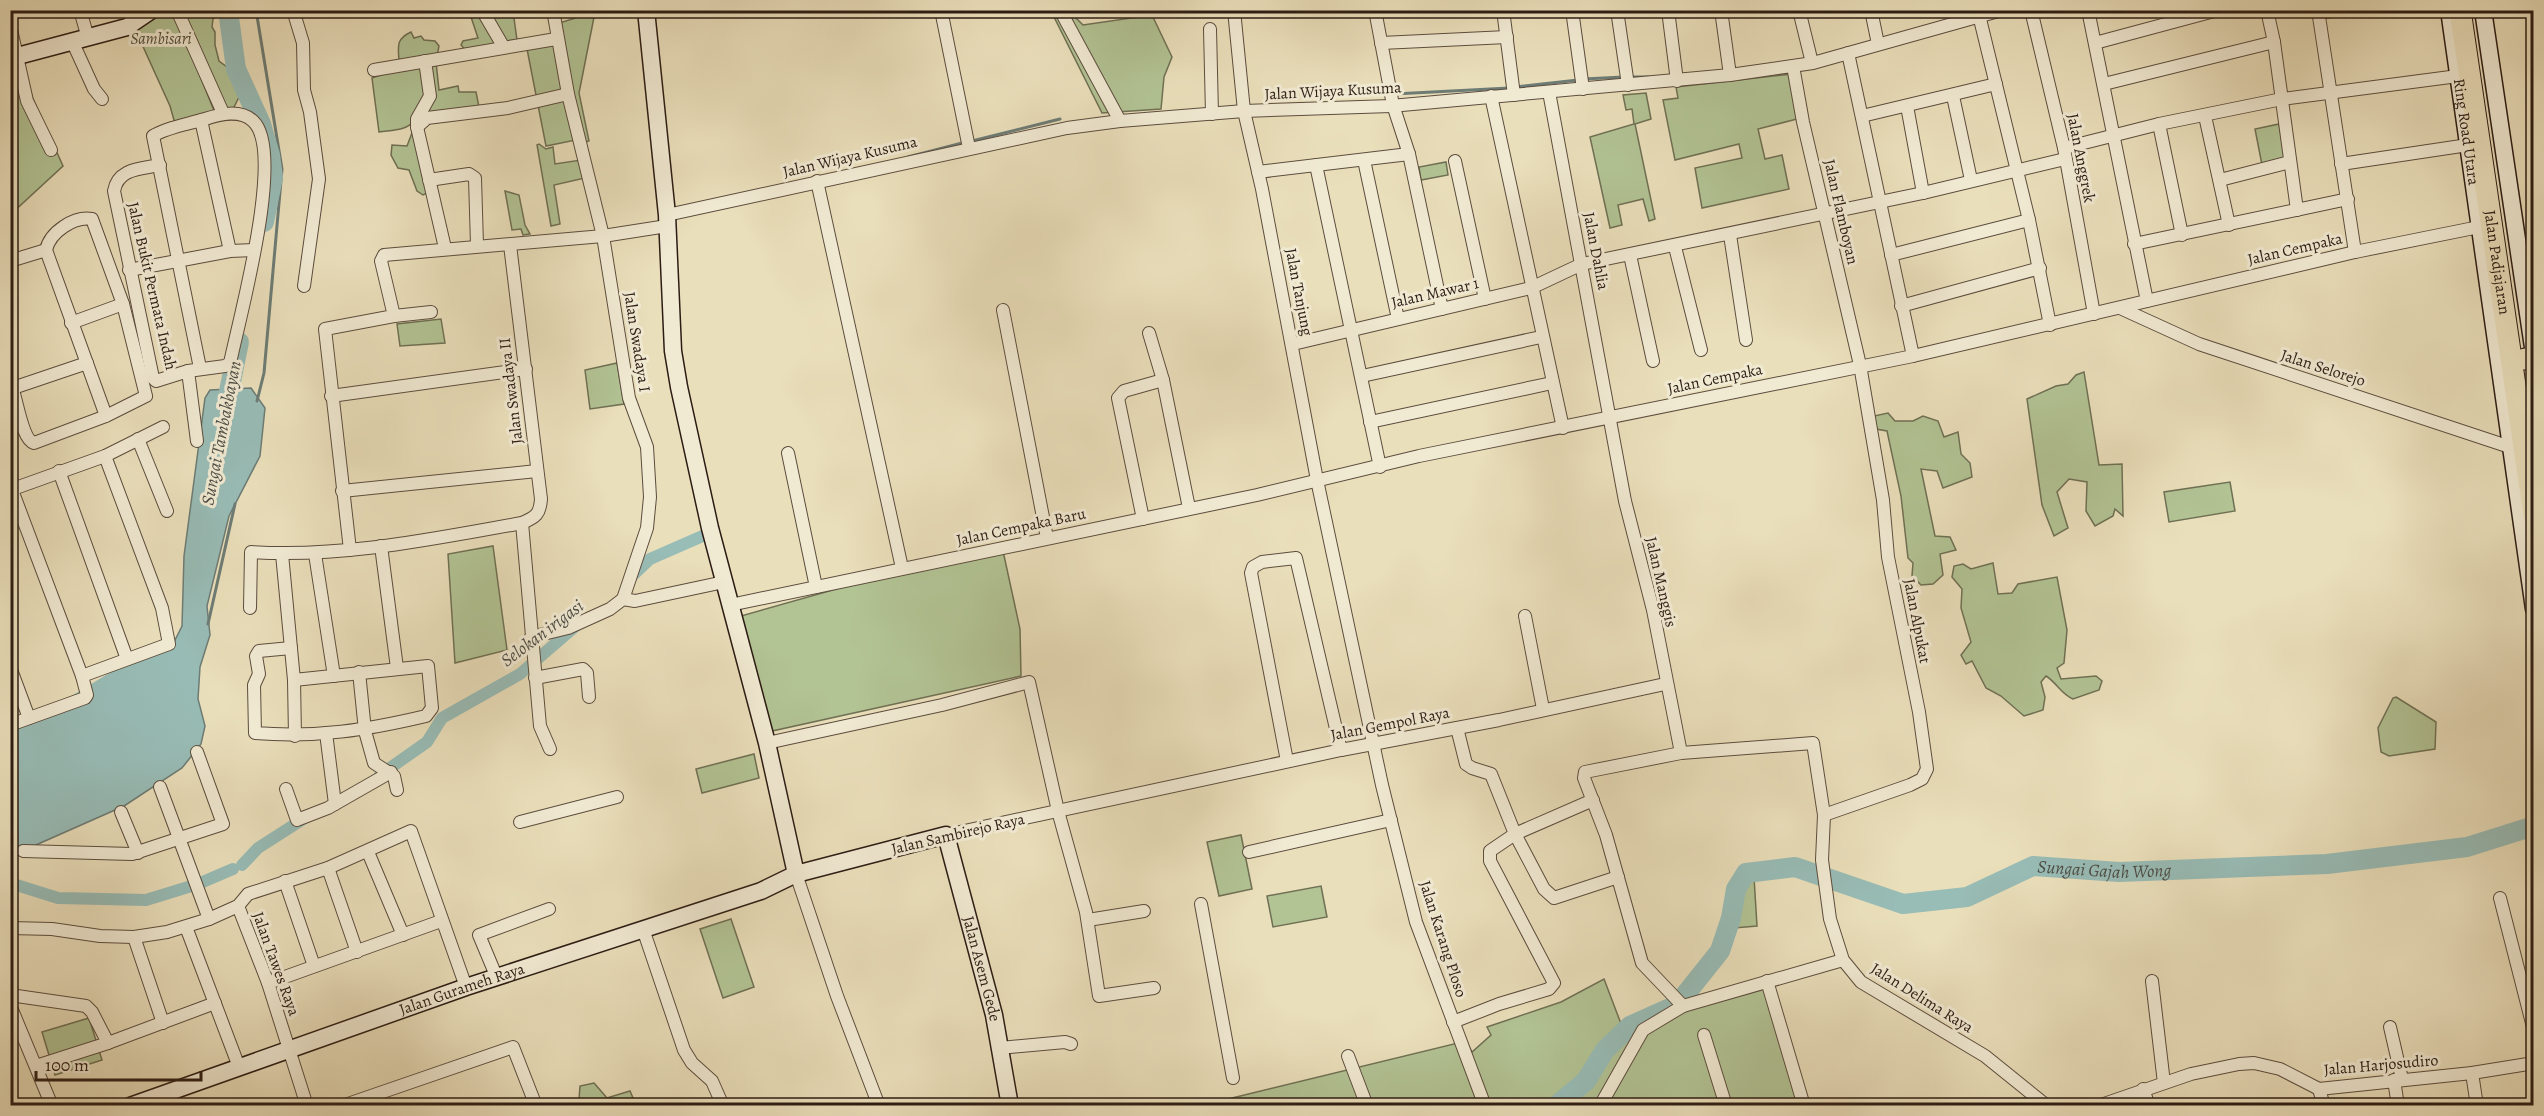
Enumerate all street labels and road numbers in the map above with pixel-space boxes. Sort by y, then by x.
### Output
street label: Jalan Wijaya Kusuma [1264,76,1403,106]
street label: Ring Road Utara [2448,77,2485,187]
street label: Jalan Anggrek [2062,112,2100,205]
street label: Jalan Wijaya Kusuma [781,131,920,183]
street label: Jalan Flamboyan [1818,157,1864,267]
street label: Jalan Bukit Permata Indah [122,200,182,373]
street label: Jalan Padjajaran [2478,209,2516,316]
street label: Jalan Dahlia [1578,210,1614,292]
street label: Jalan Cempaka [2245,227,2345,271]
street label: Jalan Tanjung [1280,246,1318,338]
street label: Jalan Mawar 1 [1389,272,1481,314]
street label: Jalan Swadaya I [618,290,656,394]
street label: Jalan Swadaya II [494,337,528,445]
street label: Jalan Selorejo [2278,344,2368,392]
street label: Jalan Cempaka [1665,358,1765,400]
street label: Jalan Cempaka Baru [954,502,1088,551]
street label: Jalan Manggis [1640,535,1682,629]
street label: Jalan Alpukat [1898,577,1936,665]
street label: Jalan Gempol Raya [1329,702,1452,746]
street label: Jalan Sambirejo Raya [889,808,1027,860]
street label: Jalan Karang Ploso [1414,878,1472,1000]
street label: Jalan Tawes Raya [247,909,305,1020]
street label: Jalan Asem Gede [957,914,1006,1023]
street label: Jalan Gurameh Raya [396,957,528,1021]
street label: Jalan Delima Raya [1866,958,1978,1039]
street label: Jalan Harjosudiro [2323,1049,2439,1081]

